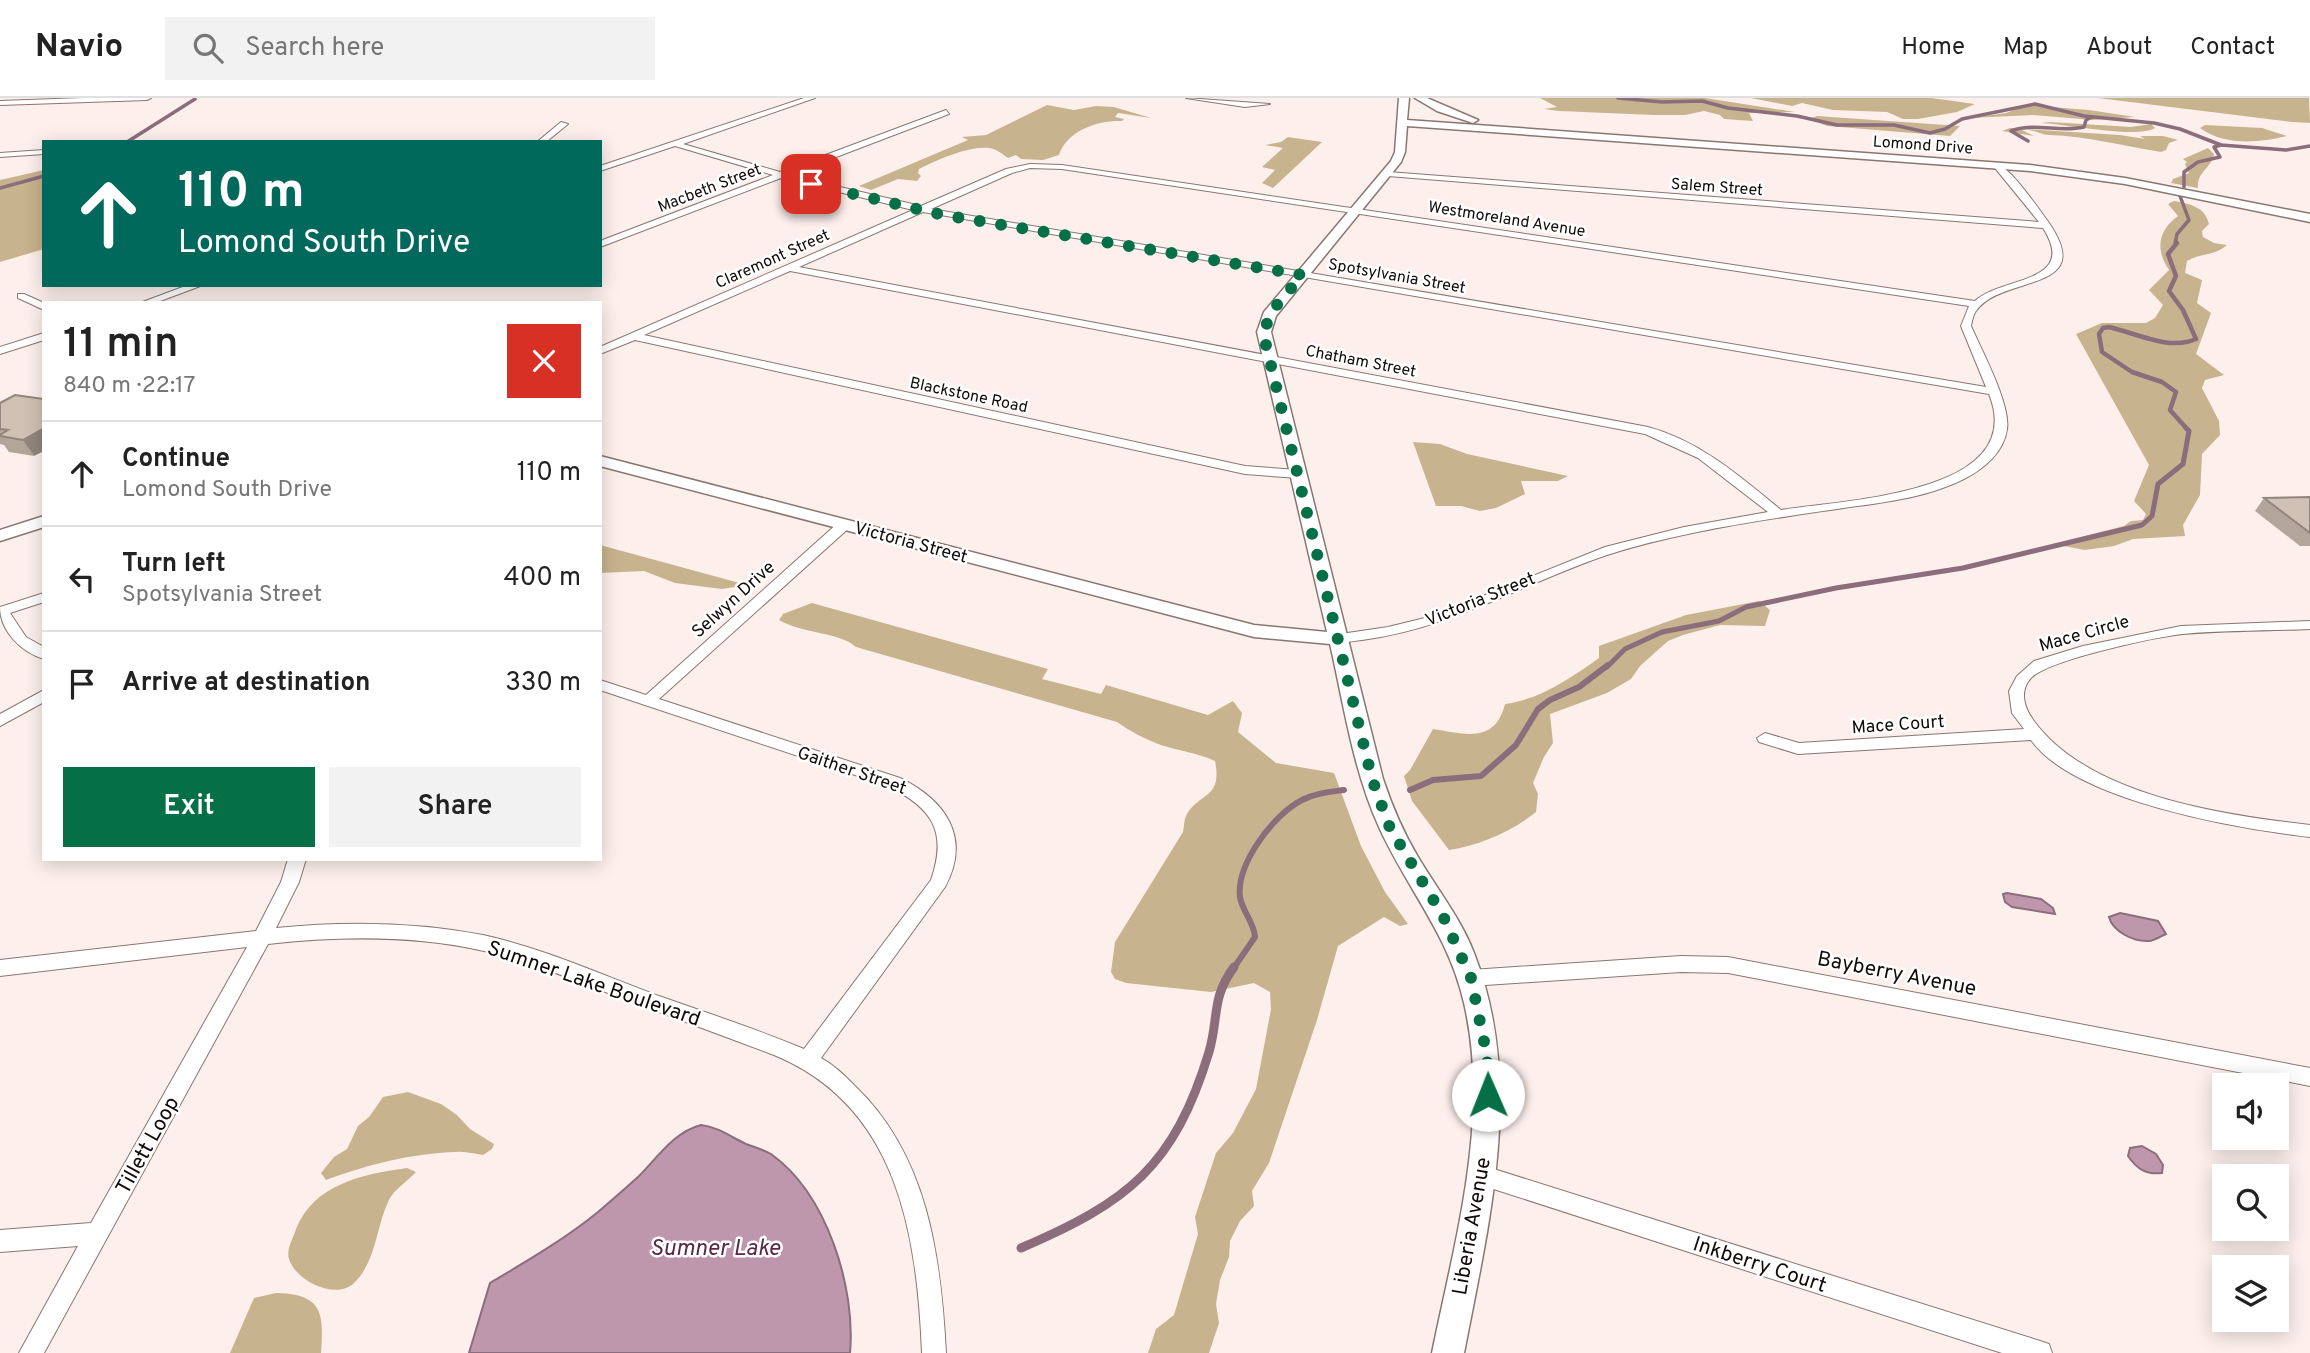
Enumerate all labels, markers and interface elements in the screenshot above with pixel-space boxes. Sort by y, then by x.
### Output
search box [165,17,655,80]
text: Navio [35,27,123,69]
icon: search [189,29,227,67]
text: Search here [245,32,384,65]
text: Home [1901,33,1965,63]
text: Map [2003,33,2048,63]
text: About [2086,33,2152,63]
text: Contact [2190,33,2275,63]
street label: Lomond Drive [1872,133,1974,159]
pin [781,154,841,214]
street label: Macbeth Street [655,160,764,218]
text: 110 m [178,163,305,225]
icon: arrive [792,165,830,203]
icon: ahead [63,168,154,259]
street label: Salem Street [1670,175,1764,201]
street label: Westmoreland Avenue [1427,198,1587,242]
text: Lomond South Drive [178,224,470,264]
street label: Claremont Street [713,226,833,294]
street label: Spotsylvania Street [1326,255,1467,299]
text: 11 min [63,319,178,372]
button: close [507,324,581,398]
street label: Chatham Street [1304,341,1418,383]
text: 840 m · 22:17 [63,372,196,401]
street label: Blackstone Road [908,374,1029,418]
text: Continue [122,443,230,476]
icon: ahead [63,455,101,493]
text: 110 m [517,457,581,490]
text: Lomond South Drive [122,476,332,505]
street label: Victoria Street [851,517,970,570]
text: Turn left [122,548,226,581]
street label: Selwyn Drive [688,557,781,644]
icon: left [63,560,101,598]
text: 400 m [504,562,581,595]
street label: Victoria Street [1422,568,1539,633]
text: Spotsylvania Street [122,581,322,610]
street label: Mace Circle [2037,611,2132,658]
icon: arrive [63,665,101,703]
text: Arrive at destination [122,667,370,700]
text: 330 m [505,667,581,700]
street label: Mace Court [1851,711,1945,740]
street label: Gaither Street [794,742,909,801]
button: Exit [63,767,315,847]
button: Share [329,767,581,847]
street label: Sumner Lake Boulevard [483,935,704,1034]
street label: Bayberry Avenue [1815,946,1979,1003]
position arrow [1451,1058,1525,1132]
map controls [2212,1073,2289,1332]
button: sound [2212,1073,2289,1150]
street label: Tillett Loop [110,1092,186,1199]
street label: Liberia Avenue [1447,1155,1498,1297]
button: search [2212,1164,2289,1241]
street label: Inkberry Court [1689,1231,1830,1300]
water label: Sumner Lake [650,1235,781,1264]
button: layers [2212,1255,2289,1332]

